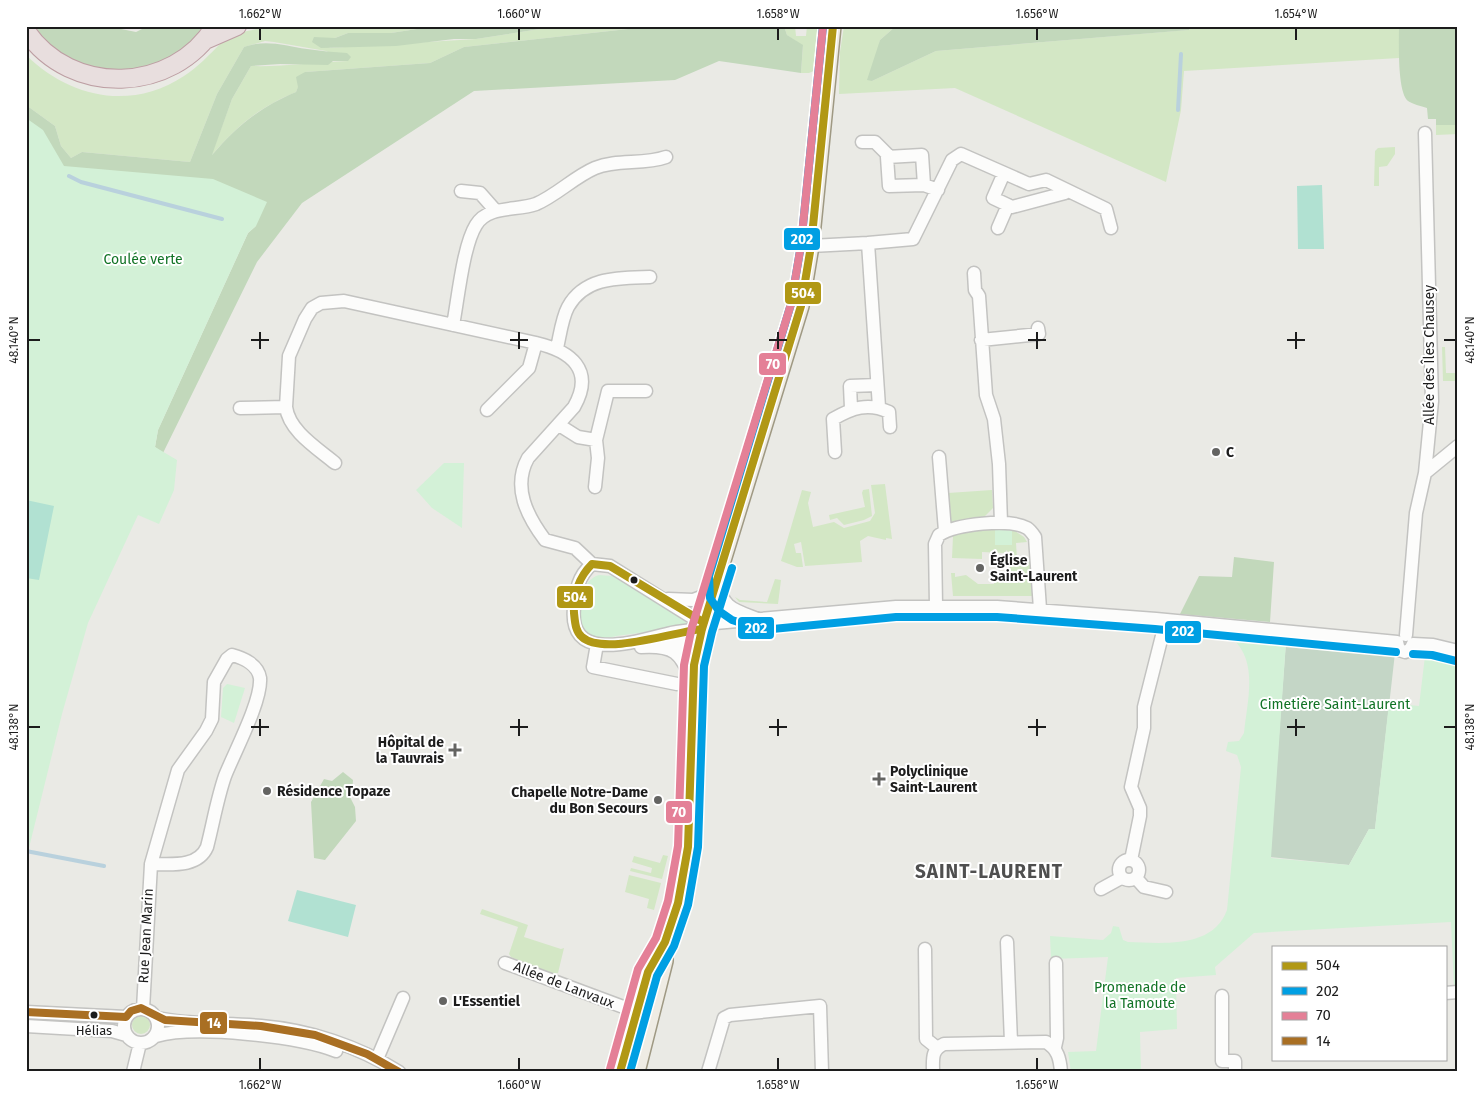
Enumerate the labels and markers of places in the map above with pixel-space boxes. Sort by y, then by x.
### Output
place label: C [1226,444,1234,461]
marker: C [1210,446,1222,458]
place label: Église Saint-Laurent [990,551,1078,585]
marker: Église Saint-Laurent [974,562,986,574]
unlabelled marker [629,575,639,585]
place label: Hôpital de la Tauvrais [376,734,444,767]
marker: Hôpital de la Tauvrais [448,743,462,757]
place label: Polyclinique Saint-Laurent [890,763,978,796]
marker: Polyclinique Saint-Laurent [872,772,886,786]
place label: Résidence Topaze [277,783,391,800]
place label: Chapelle Notre-Dame du Bon Secours [511,784,648,817]
marker: Résidence Topaze [261,785,273,797]
marker: Chapelle Notre-Dame du Bon Secours [652,794,664,806]
place label: L'Essentiel [453,993,521,1010]
marker: L'Essentiel [437,995,449,1007]
marker: Hélias [89,1010,99,1020]
place label: Hélias [76,1023,112,1038]

